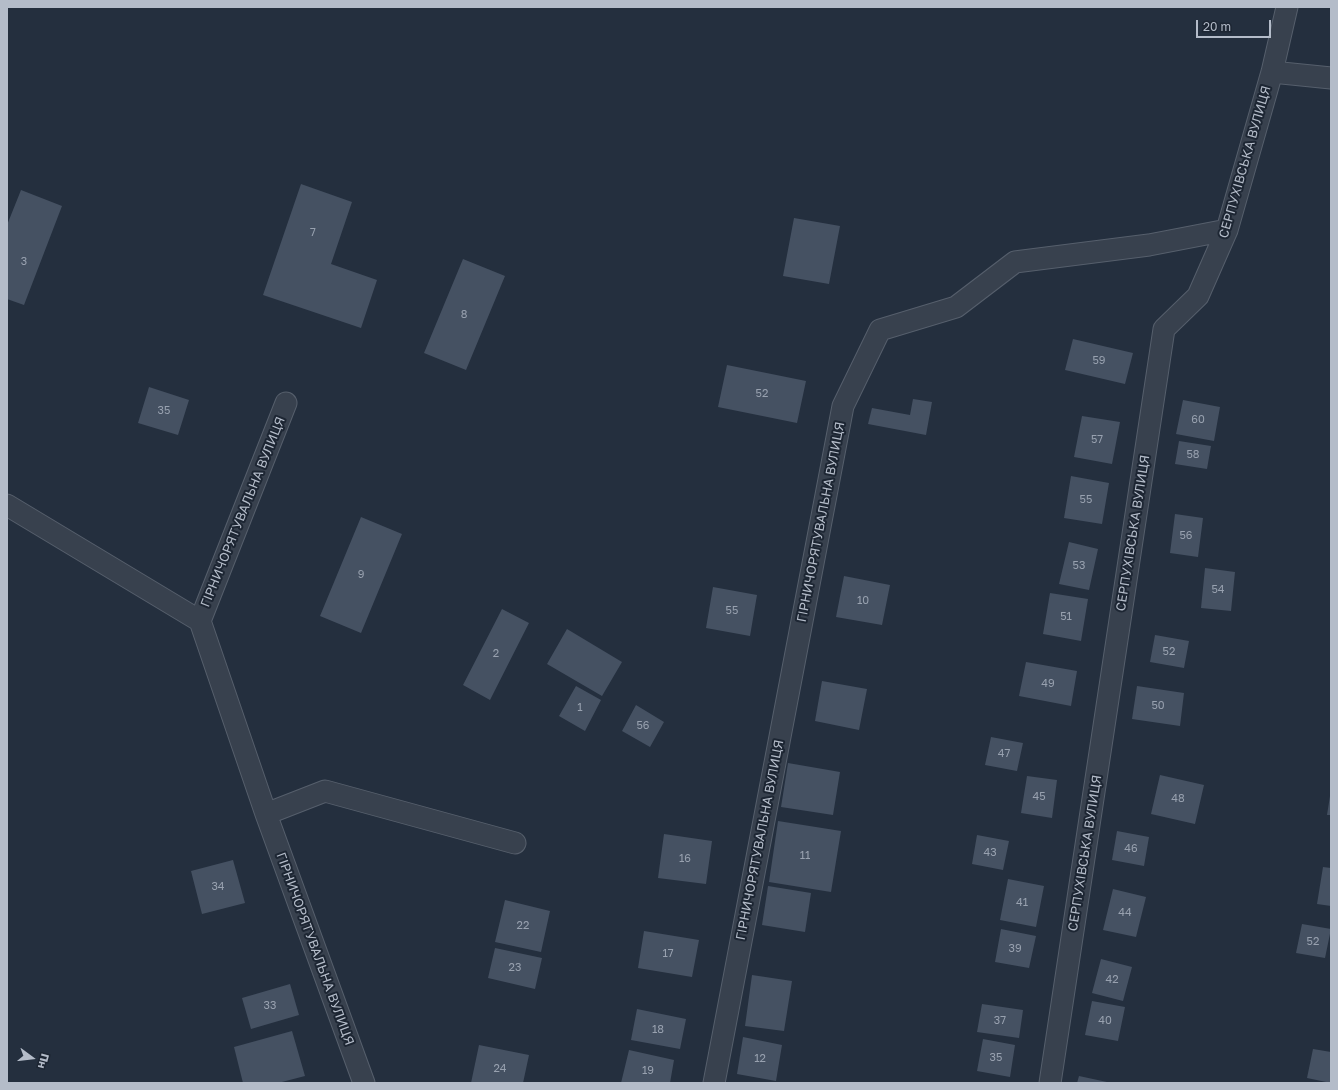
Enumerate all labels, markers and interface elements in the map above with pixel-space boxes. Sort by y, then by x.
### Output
scale bar [1198,12,1273,38]
text: 20 m [1203,19,1231,34]
street label: СЕРПУХІВСЬКА ВУЛИЦЯ [1216,84,1274,240]
house number: 7 [310,226,316,240]
house number: 3 [21,255,27,269]
house number: 8 [461,308,467,322]
house number: 59 [1092,354,1106,368]
house number: 52 [756,387,768,401]
house number: 35 [158,404,170,418]
house number: 60 [1191,413,1205,427]
street label: ГІРНИЧОРЯТУВАЛЬНА ВУЛИЦЯ [198,415,288,609]
street label: ГІРНИЧОРЯТУВАЛЬНА ВУЛИЦЯ [794,420,848,624]
house number: 57 [1091,433,1103,447]
house number: 58 [1186,448,1200,462]
street label: СЕРПУХІВСЬКА ВУЛИЦЯ [1113,454,1153,612]
house number: 55 [1080,493,1092,507]
house number: 56 [1179,529,1193,543]
house number: 53 [1073,559,1085,573]
house number: 9 [358,568,364,582]
house number: 54 [1211,583,1225,597]
house number: 10 [857,594,869,608]
house number: 55 [726,604,738,618]
house number: 51 [1060,610,1072,624]
house number: 52 [1163,645,1175,659]
house number: 2 [493,647,499,661]
house number: 49 [1041,677,1055,691]
house number: 50 [1151,699,1165,713]
house number: 1 [577,701,583,715]
house number: 56 [636,719,650,733]
street label: ГІРНИЧОРЯТУВАЛЬНА ВУЛИЦЯ [733,738,787,942]
house number: 47 [998,747,1010,761]
street label: СЕРПУХІВСЬКА ВУЛИЦЯ [1065,774,1105,932]
house number: 45 [1032,790,1046,804]
house number: 48 [1171,792,1185,806]
house number: 46 [1124,842,1138,856]
house number: 43 [983,846,997,860]
house number: 11 [800,849,810,863]
street label: ГІРНИЧОРЯТУВАЛЬНА ВУЛИЦЯ [273,851,357,1047]
house number: 16 [679,852,691,866]
house number: 34 [211,880,225,894]
house number: 41 [1016,896,1028,910]
house number: 44 [1118,906,1132,920]
house number: 22 [517,919,529,933]
house number: 52 [1307,935,1319,949]
house number: 39 [1008,942,1022,956]
house number: 17 [662,947,674,961]
house number: 23 [509,961,521,975]
house number: 42 [1105,973,1119,987]
house number: 33 [264,999,276,1013]
house number: 37 [994,1014,1006,1028]
house number: 40 [1098,1014,1112,1028]
house number: 18 [652,1023,664,1037]
north arrow [12,1038,52,1078]
house number: 35 [990,1051,1002,1065]
text: Пн [36,1052,52,1070]
house number: 12 [754,1052,766,1066]
house number: 24 [493,1062,507,1076]
house number: 19 [642,1064,654,1078]

